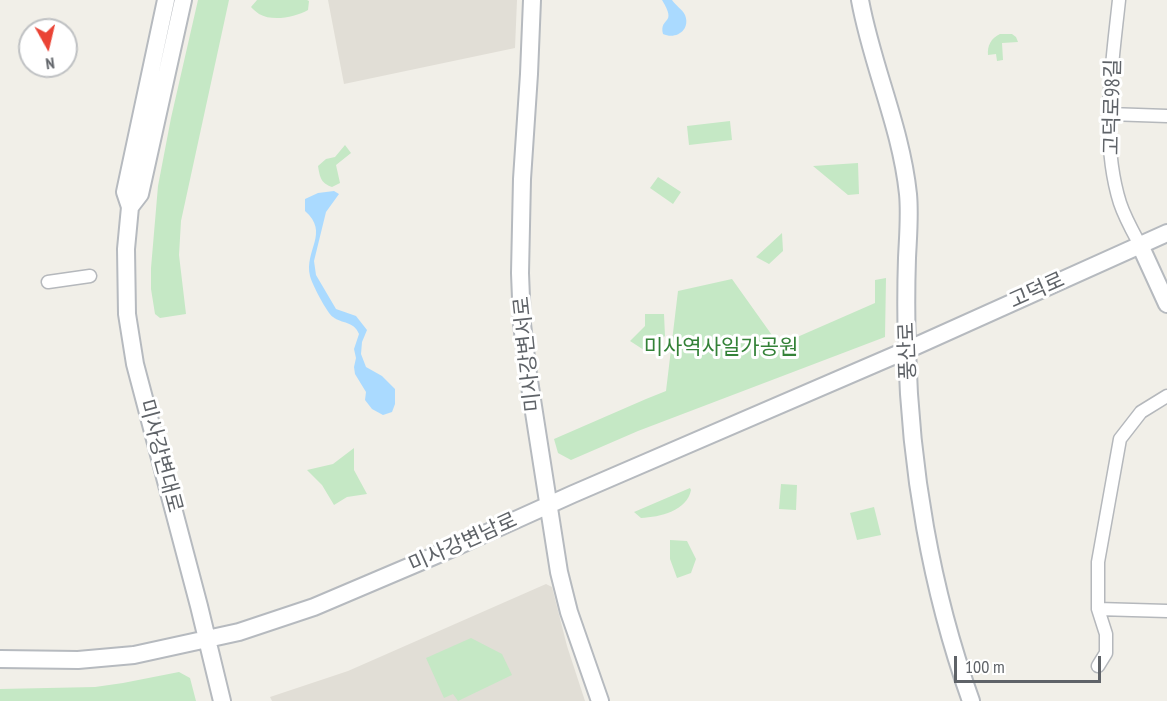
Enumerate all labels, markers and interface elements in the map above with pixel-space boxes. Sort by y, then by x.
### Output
north arrow [18,18,78,78]
text: N [45,53,56,74]
street label: 고덕로98길 [1100,59,1126,155]
street label: 고덕로 [1005,268,1069,314]
street label: 미사강변서로 [509,295,547,413]
street label: 풍산로 [894,322,922,380]
park label: 미사역사일가공원 [644,335,798,361]
street label: 미사강변대로 [133,397,187,515]
street label: 미사강변남로 [405,508,521,578]
scale bar [957,644,1104,682]
text: 100 m [965,655,1005,678]

